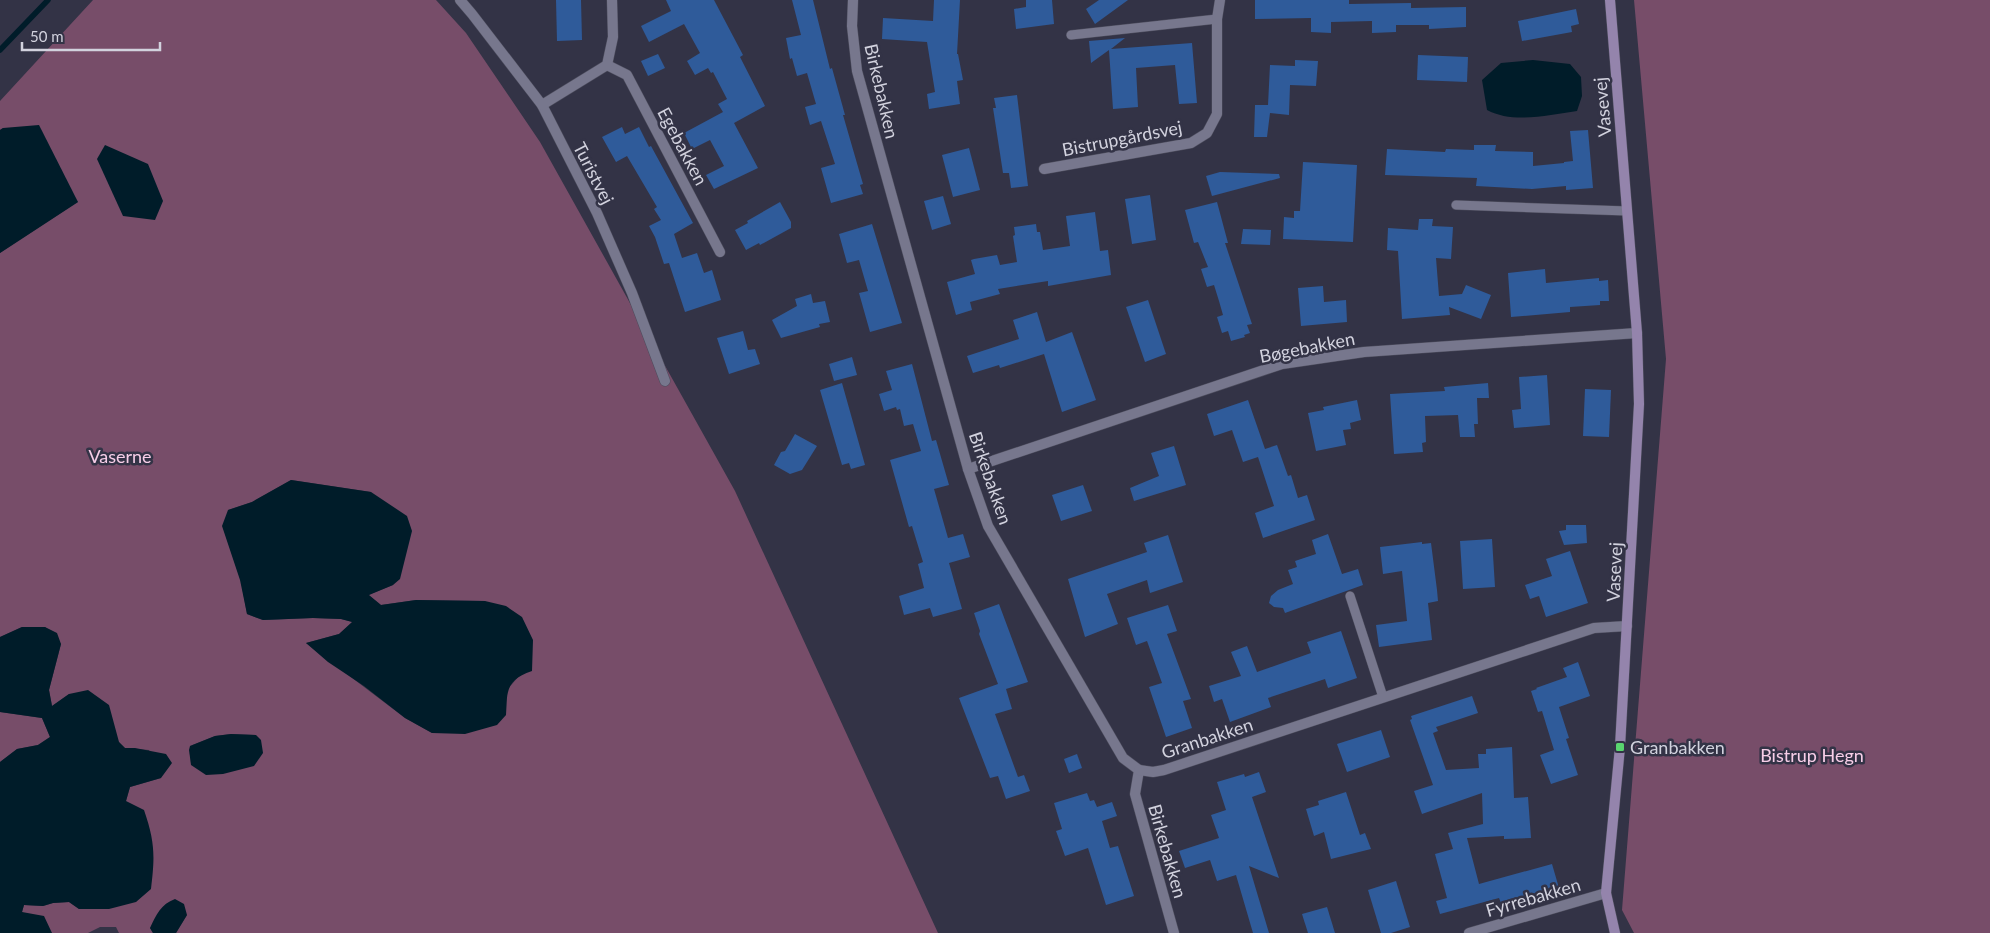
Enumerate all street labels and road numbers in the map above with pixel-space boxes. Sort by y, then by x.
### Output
street label: Birkebakken [860,41,904,141]
street label: Vasevej [1588,76,1616,138]
street label: Egebakken [653,103,713,189]
street label: Bistrupgårdsvej [1060,116,1184,160]
street label: Turistvej [569,138,619,208]
street label: Bøgebakken [1257,327,1357,367]
street label: Birkebakken [965,429,1017,527]
street label: Vasevej [1601,542,1627,602]
street label: Granbakken [1159,713,1255,763]
street label: Birkebakken [1144,801,1192,901]
street label: Fyrrebakken [1483,873,1583,921]

